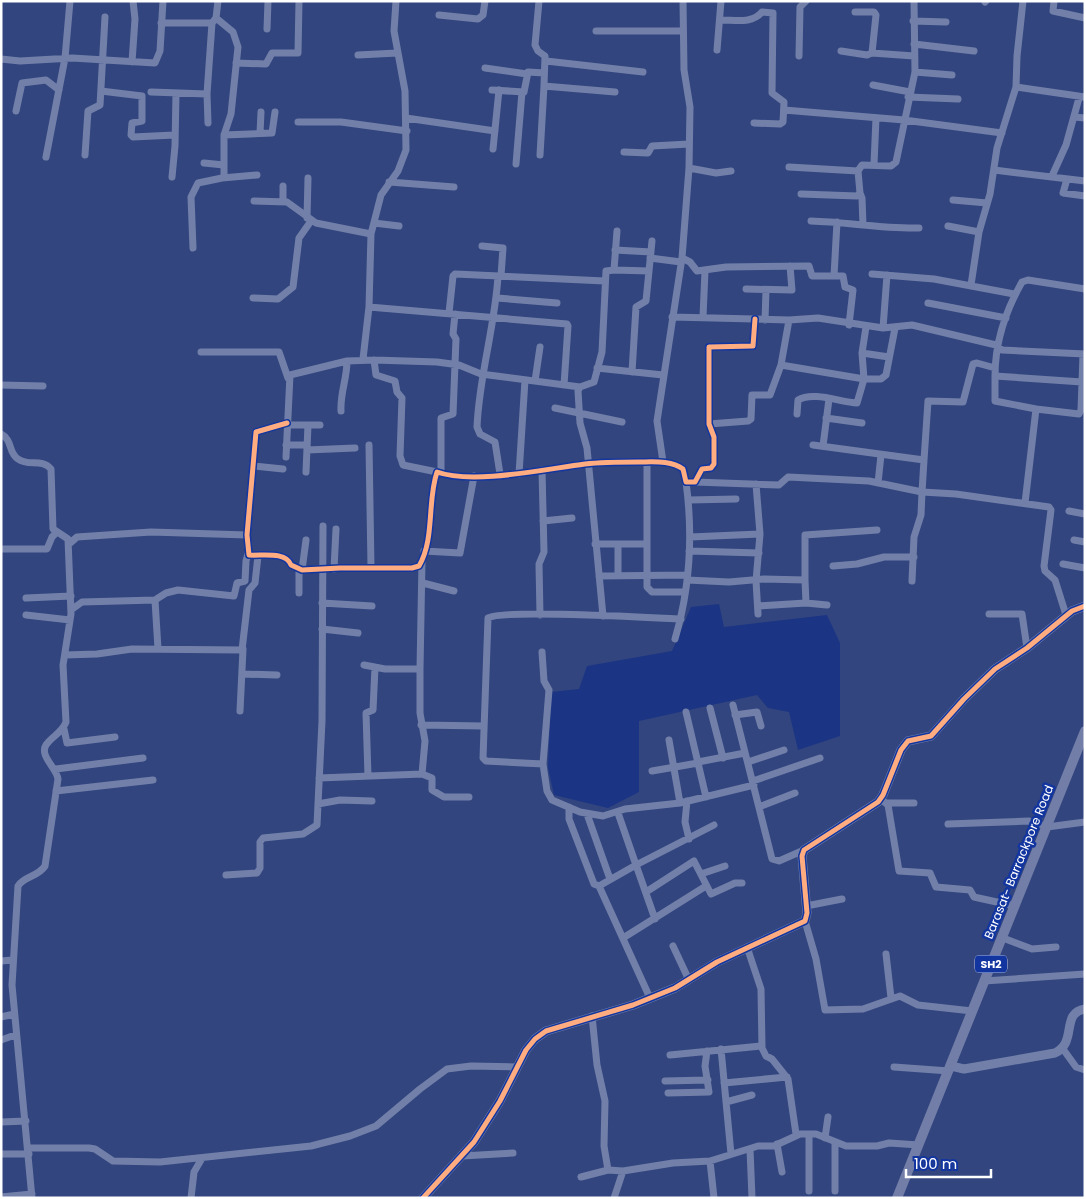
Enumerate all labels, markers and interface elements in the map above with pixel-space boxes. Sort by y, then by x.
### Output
street label: Barasat- Barrackpore Road [980,782,1057,941]
road number: SH2 [975,956,1007,972]
scale bar [906,1146,991,1178]
text: 100 m [914,1153,957,1174]

